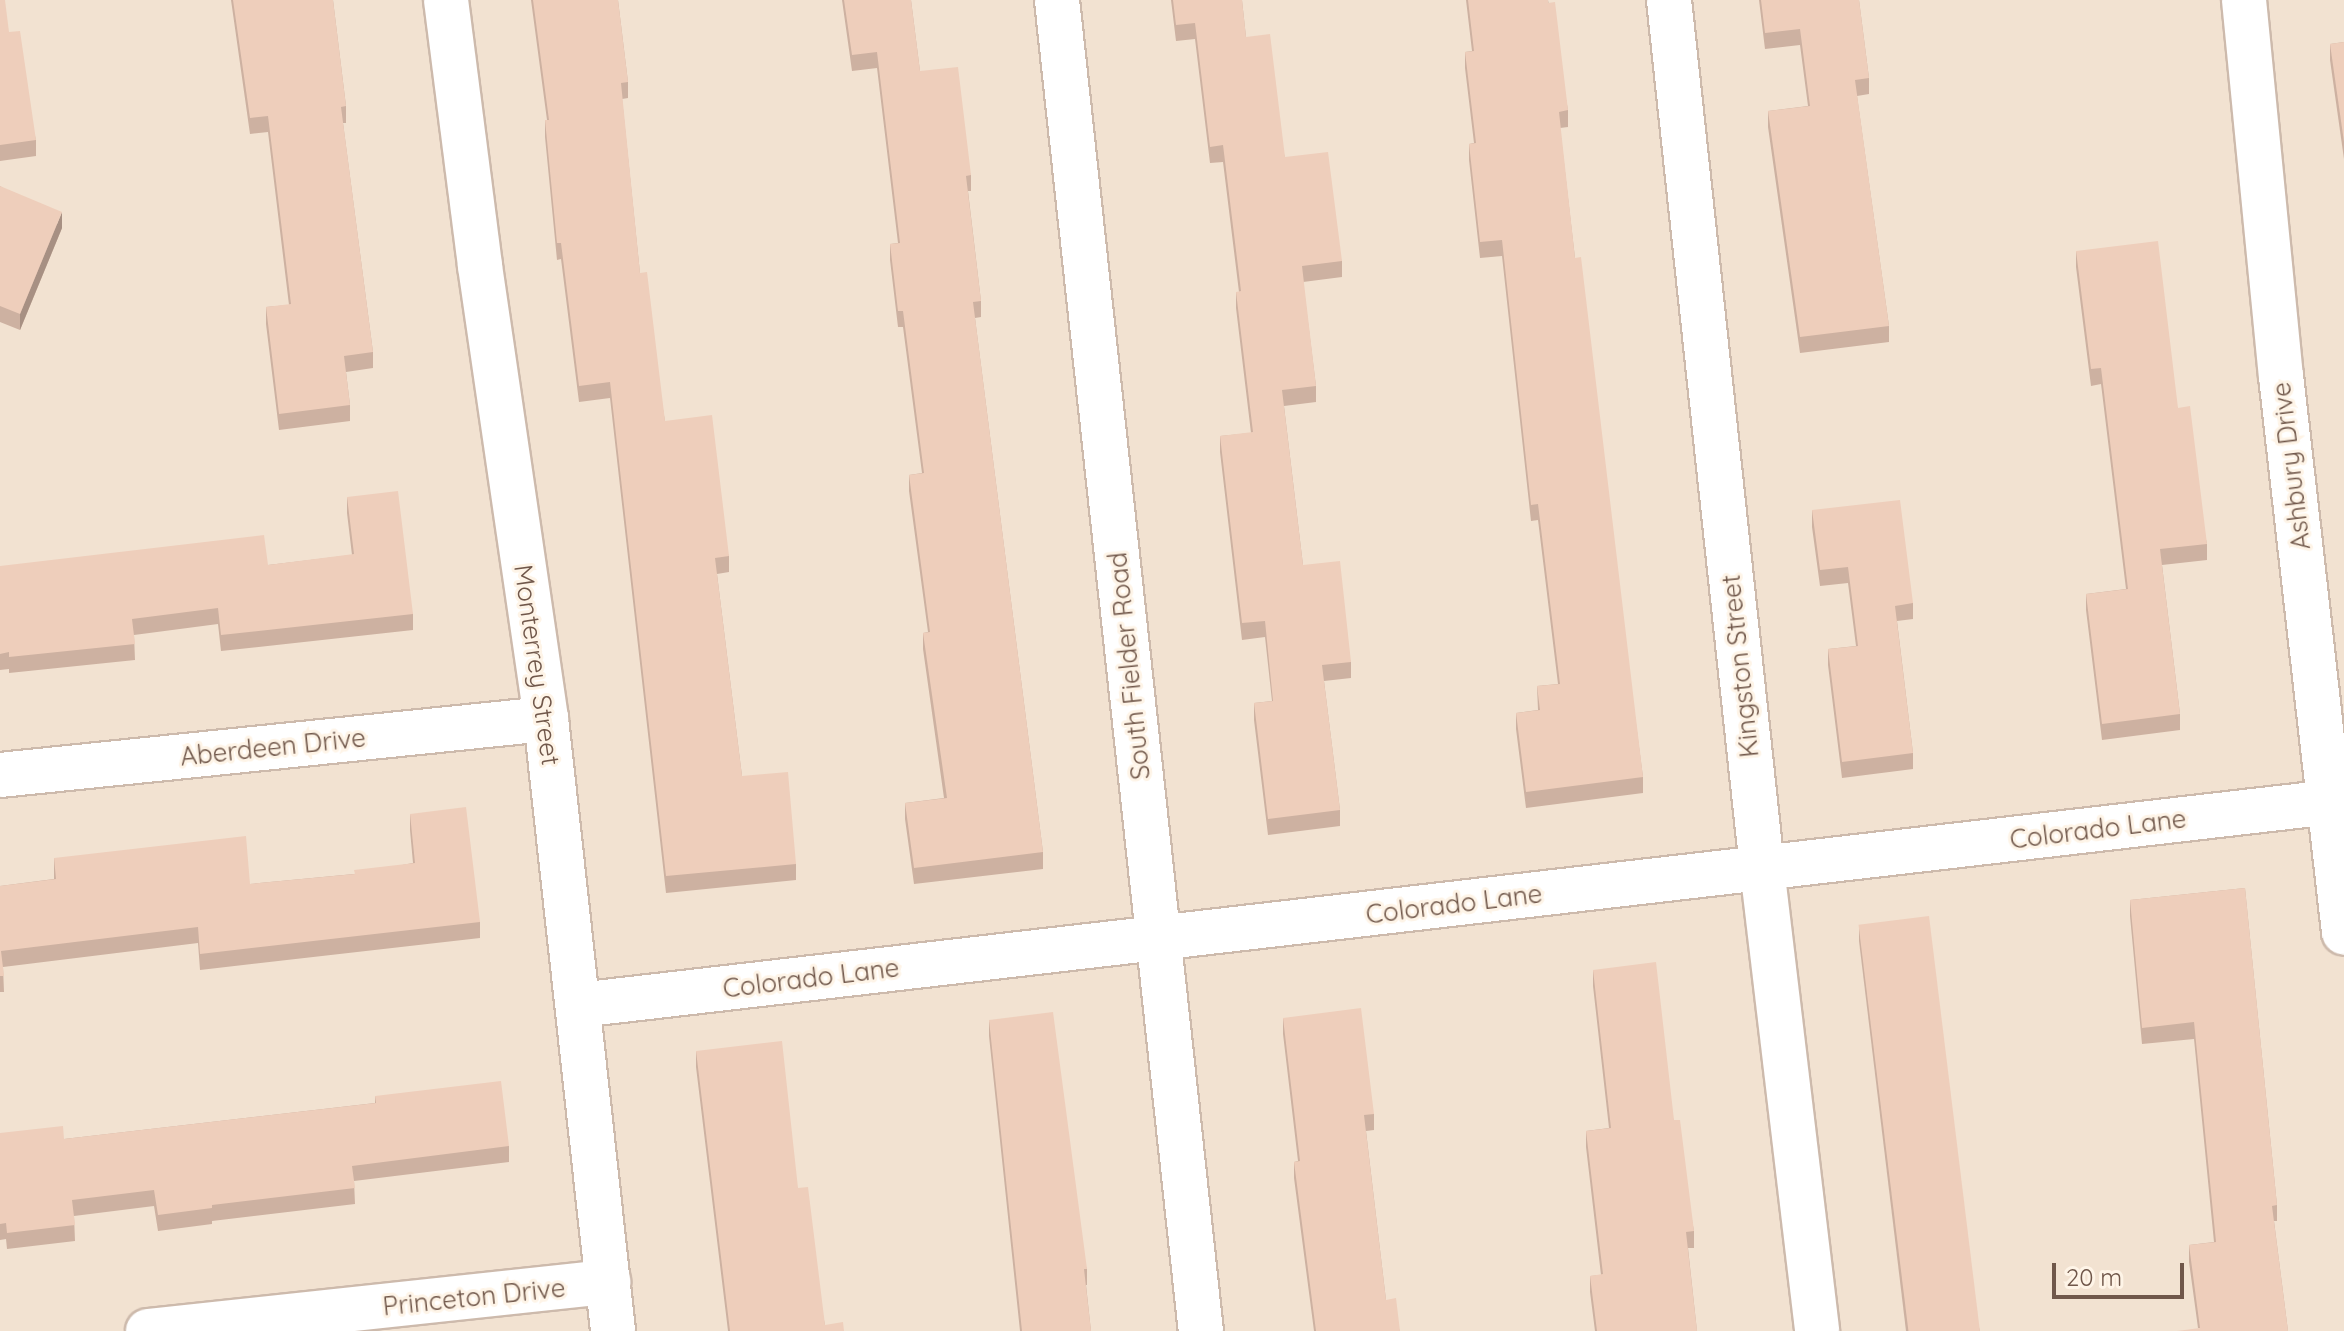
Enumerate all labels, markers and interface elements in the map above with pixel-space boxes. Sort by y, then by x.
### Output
street label: Ashbury Drive [2265,380,2317,552]
street label: South Fielder Road [1102,551,1156,781]
street label: Monterrey Street [507,563,567,767]
street label: Kingston Street [1715,573,1765,759]
street label: Aberdeen Drive [179,722,367,772]
street label: Colorado Lane [2008,803,2188,855]
street label: Colorado Lane [1364,878,1544,930]
street label: Colorado Lane [721,952,901,1004]
scale bar [2056,1247,2188,1297]
text: 20 m [2066,1262,2122,1292]
street label: Princeton Drive [381,1272,567,1322]

